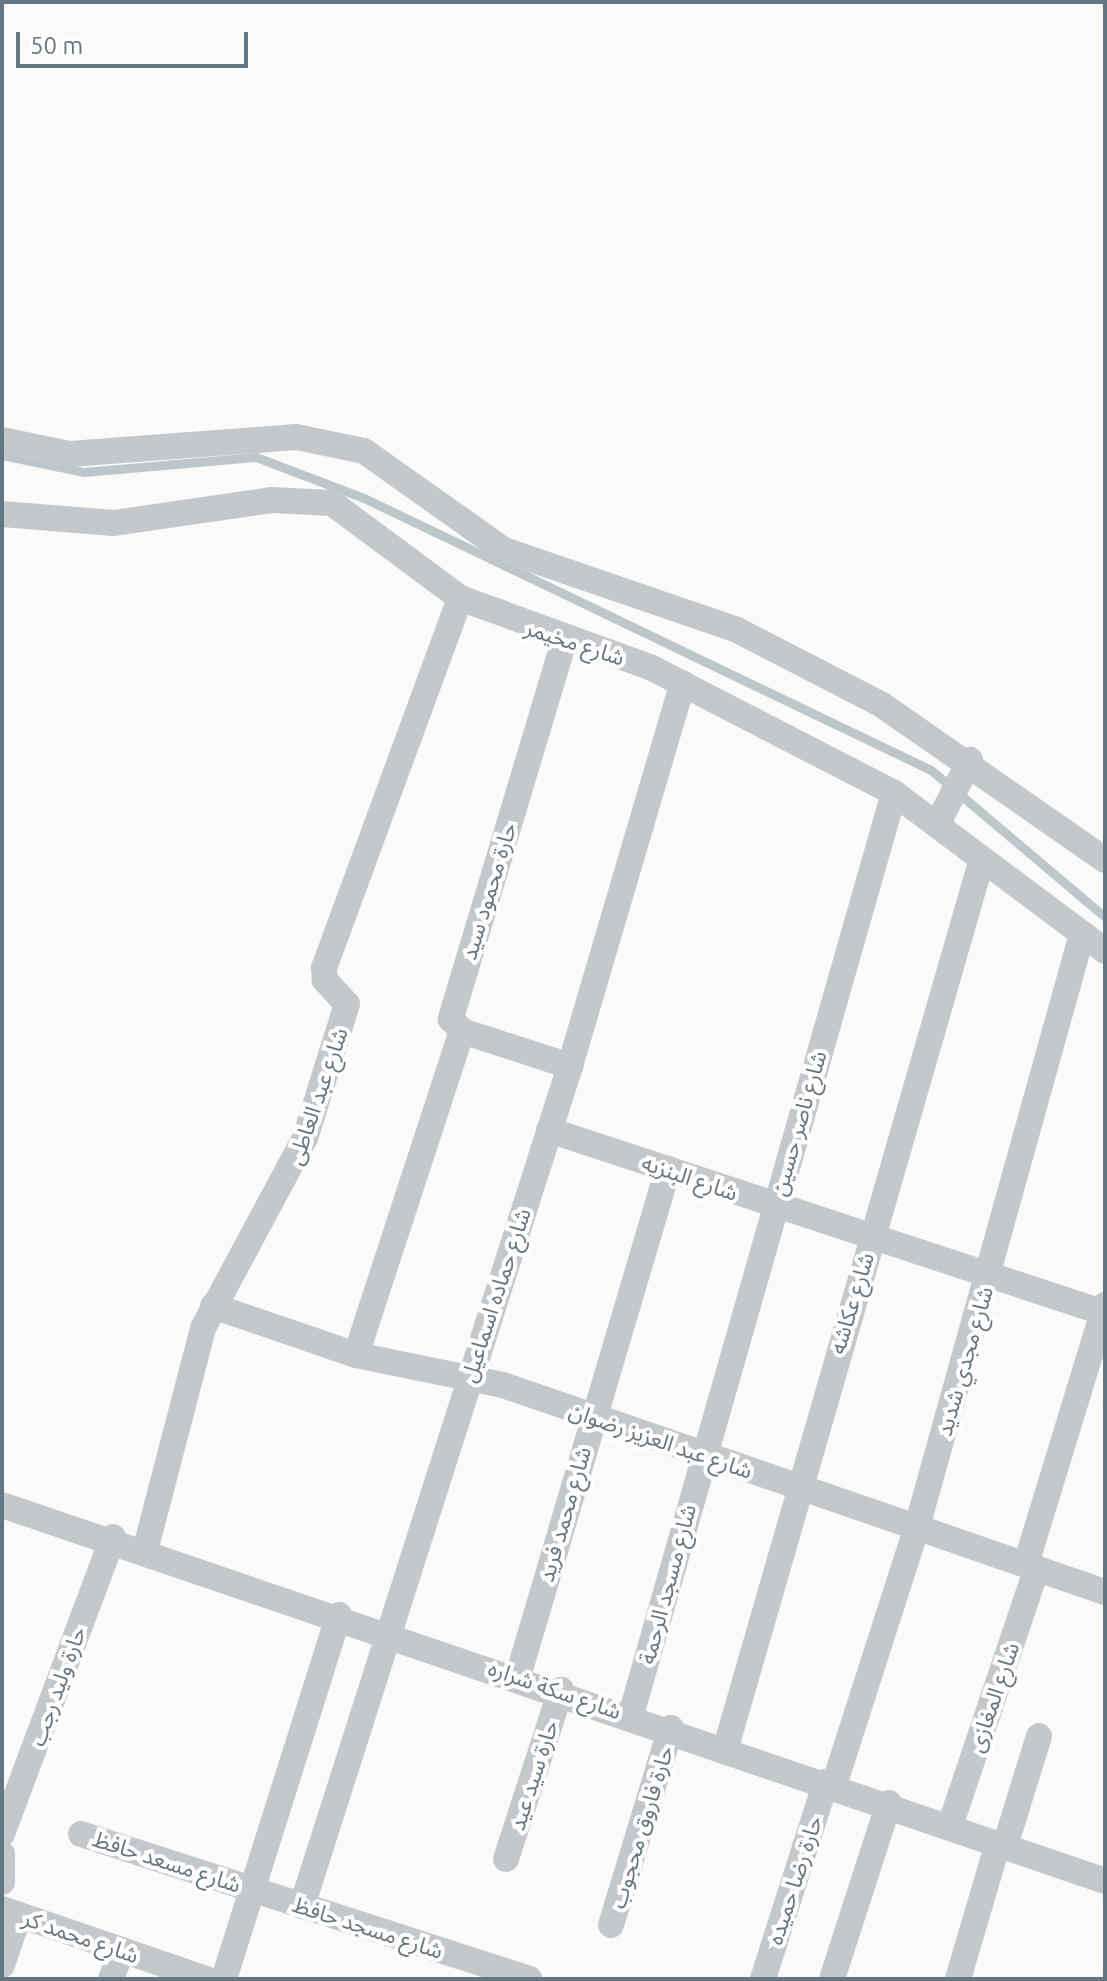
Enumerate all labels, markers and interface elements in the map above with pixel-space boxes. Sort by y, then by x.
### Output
scale bar [20,16,252,66]
text: 50 m [30,32,83,59]
street label: شارع مخيمر [522,614,628,670]
street label: حارة محمود سيد [455,819,521,963]
street label: شارع عبد العاطى [281,1024,353,1168]
street label: شارع ناصر حسين [765,1047,831,1199]
street label: شارع البنزيه [639,1148,741,1206]
street label: شارع حماده اسماعيل [454,1205,536,1385]
street label: شارع عكاشه [823,1249,879,1357]
street label: شارع مجدي شديد [930,1283,998,1439]
street label: شارع عبد العزيز رضوان [566,1396,756,1484]
street label: شارع محمد فريد [532,1444,596,1584]
street label: شارع مسجد الرحمة [633,1501,701,1667]
street label: حارة وليد رجب [23,1623,91,1749]
street label: شارع المغازى [962,1639,1024,1755]
street label: شارع سكة شراره [485,1654,625,1724]
street label: حارة سيد عيد [503,1717,563,1833]
street label: حارة فاروق محجوب [604,1743,678,1911]
street label: حارة رضا حميده [761,1812,827,1948]
street label: شارع مسعد حافظ [90,1825,244,1897]
street label: شارع مسجد حافظ [290,1890,446,1964]
street label: شارع محمد كر [20,1904,142,1968]

